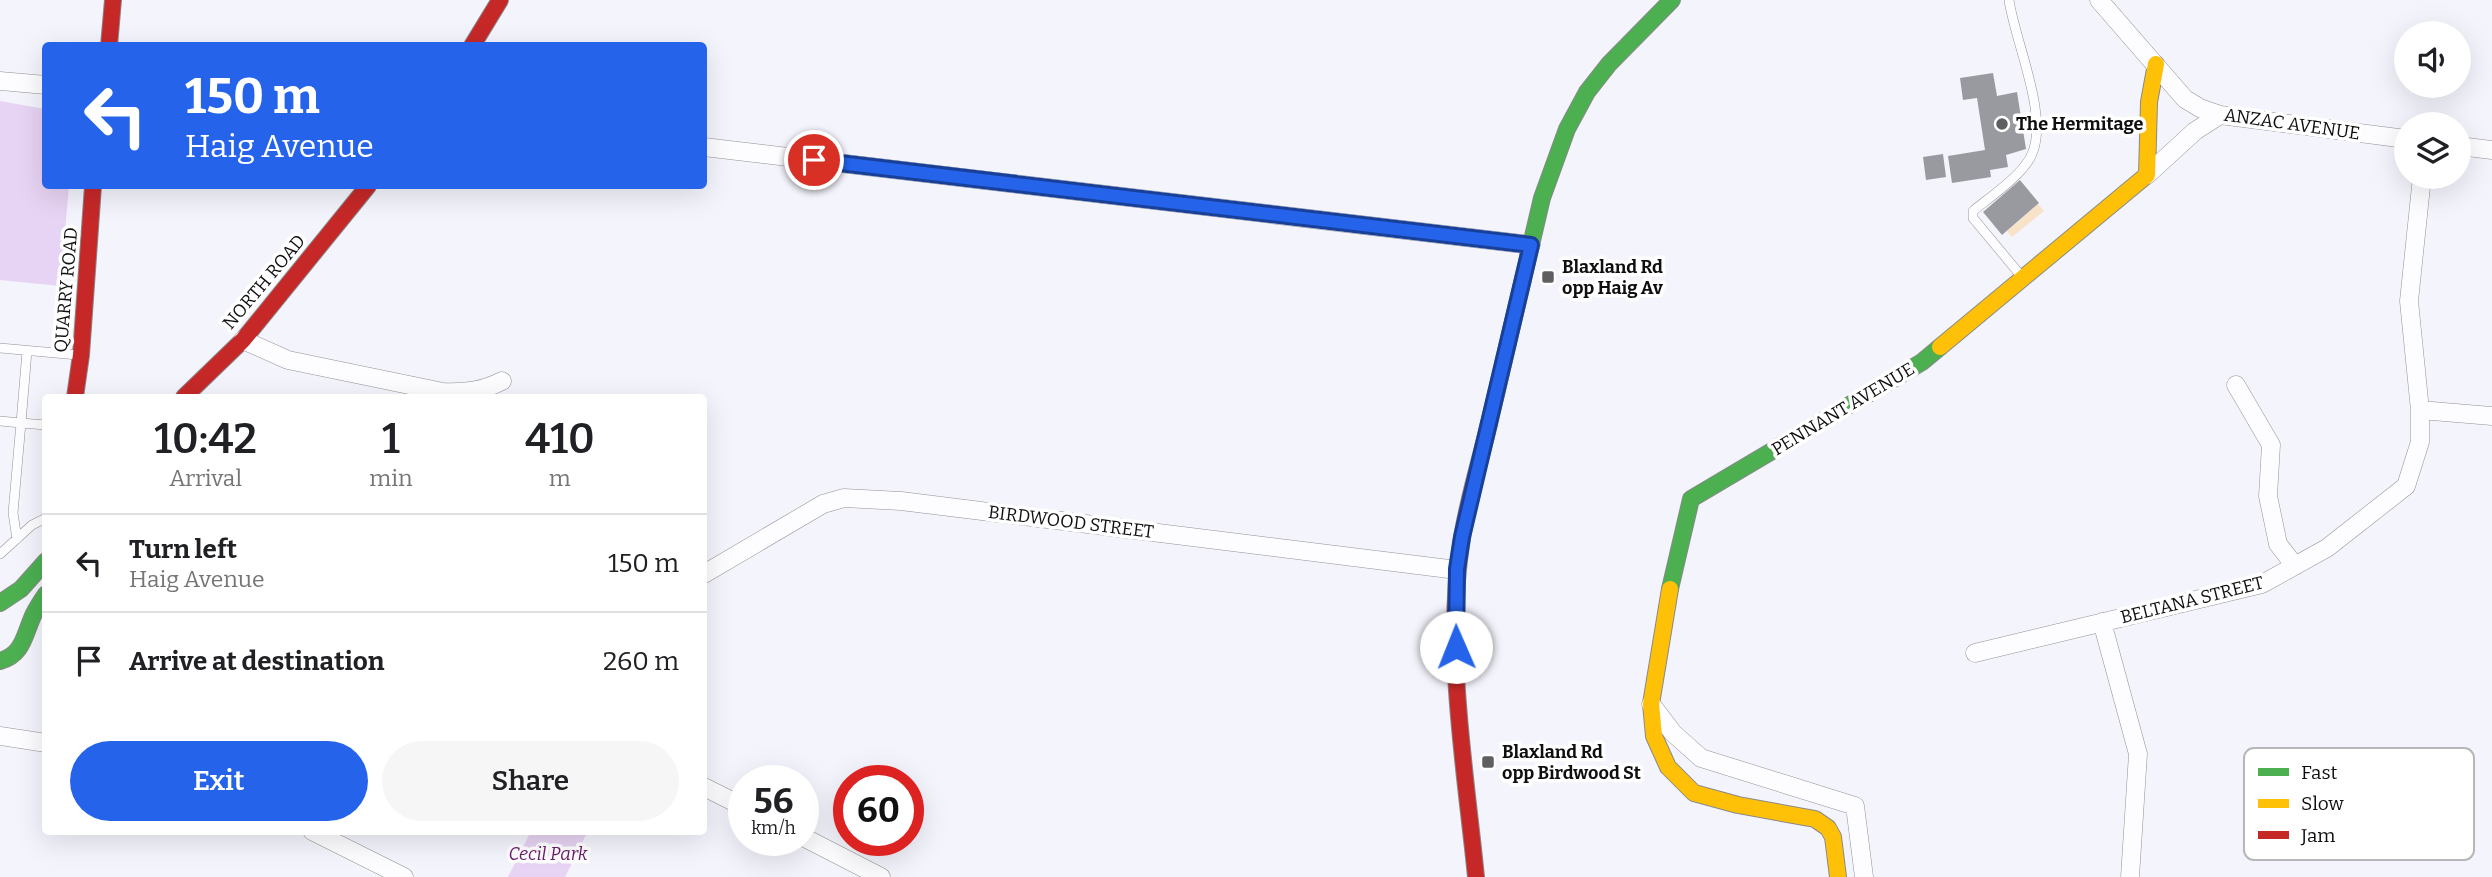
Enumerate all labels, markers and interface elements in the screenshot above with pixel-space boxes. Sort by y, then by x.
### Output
map controls [2394,21,2471,189]
button: sound [2394,21,2471,98]
text: 150 m [185,67,320,126]
icon: left [70,70,161,161]
street label: ANZAC AVENUE [2222,104,2362,144]
button: layers [2394,112,2471,189]
place label: The Hermitage [2016,113,2144,135]
marker: The Hermitage [1994,116,2010,132]
text: Haig Avenue [185,127,374,165]
pin [784,130,844,190]
icon: arrive [795,141,833,179]
street label: QUARRY ROAD [50,226,82,354]
street label: NORTH ROAD [218,230,310,334]
place label: Blaxland Rd opp Haig Av [1562,256,1663,299]
marker: Blaxland Rd opp Haig Av [1540,269,1556,285]
street label: PENNANT AVENUE [1768,358,1918,460]
text: 10:42 [154,414,257,464]
text: 1 [382,414,400,464]
text: 410 [525,414,595,464]
text: Arrival [169,464,242,492]
text: min [369,464,413,492]
text: m [549,464,571,492]
street label: BIRDWOOD STREET [987,501,1155,543]
text: Turn left [129,534,237,565]
icon: left [70,544,108,582]
text: 150 m [608,548,679,579]
text: Haig Avenue [129,565,265,593]
street label: BELTANA STREET [2118,571,2266,628]
position arrow [1419,610,1493,684]
icon: arrive [70,642,108,680]
text: Arrive at destination [129,646,384,677]
text: 260 m [603,646,679,677]
button: Exit [70,741,368,821]
button: Share [382,741,679,821]
place label: Blaxland Rd opp Birdwood St [1502,741,1641,784]
legend [2244,748,2474,860]
marker: Blaxland Rd opp Birdwood St [1480,754,1496,770]
text: Fast [2301,761,2338,784]
speed limit sign: 60 [833,765,924,856]
text: 56 [754,780,793,822]
text: Slow [2301,792,2344,815]
text: km/h [751,817,796,839]
text: Jam [2300,824,2335,847]
park label: Cecil Park [508,843,588,865]

